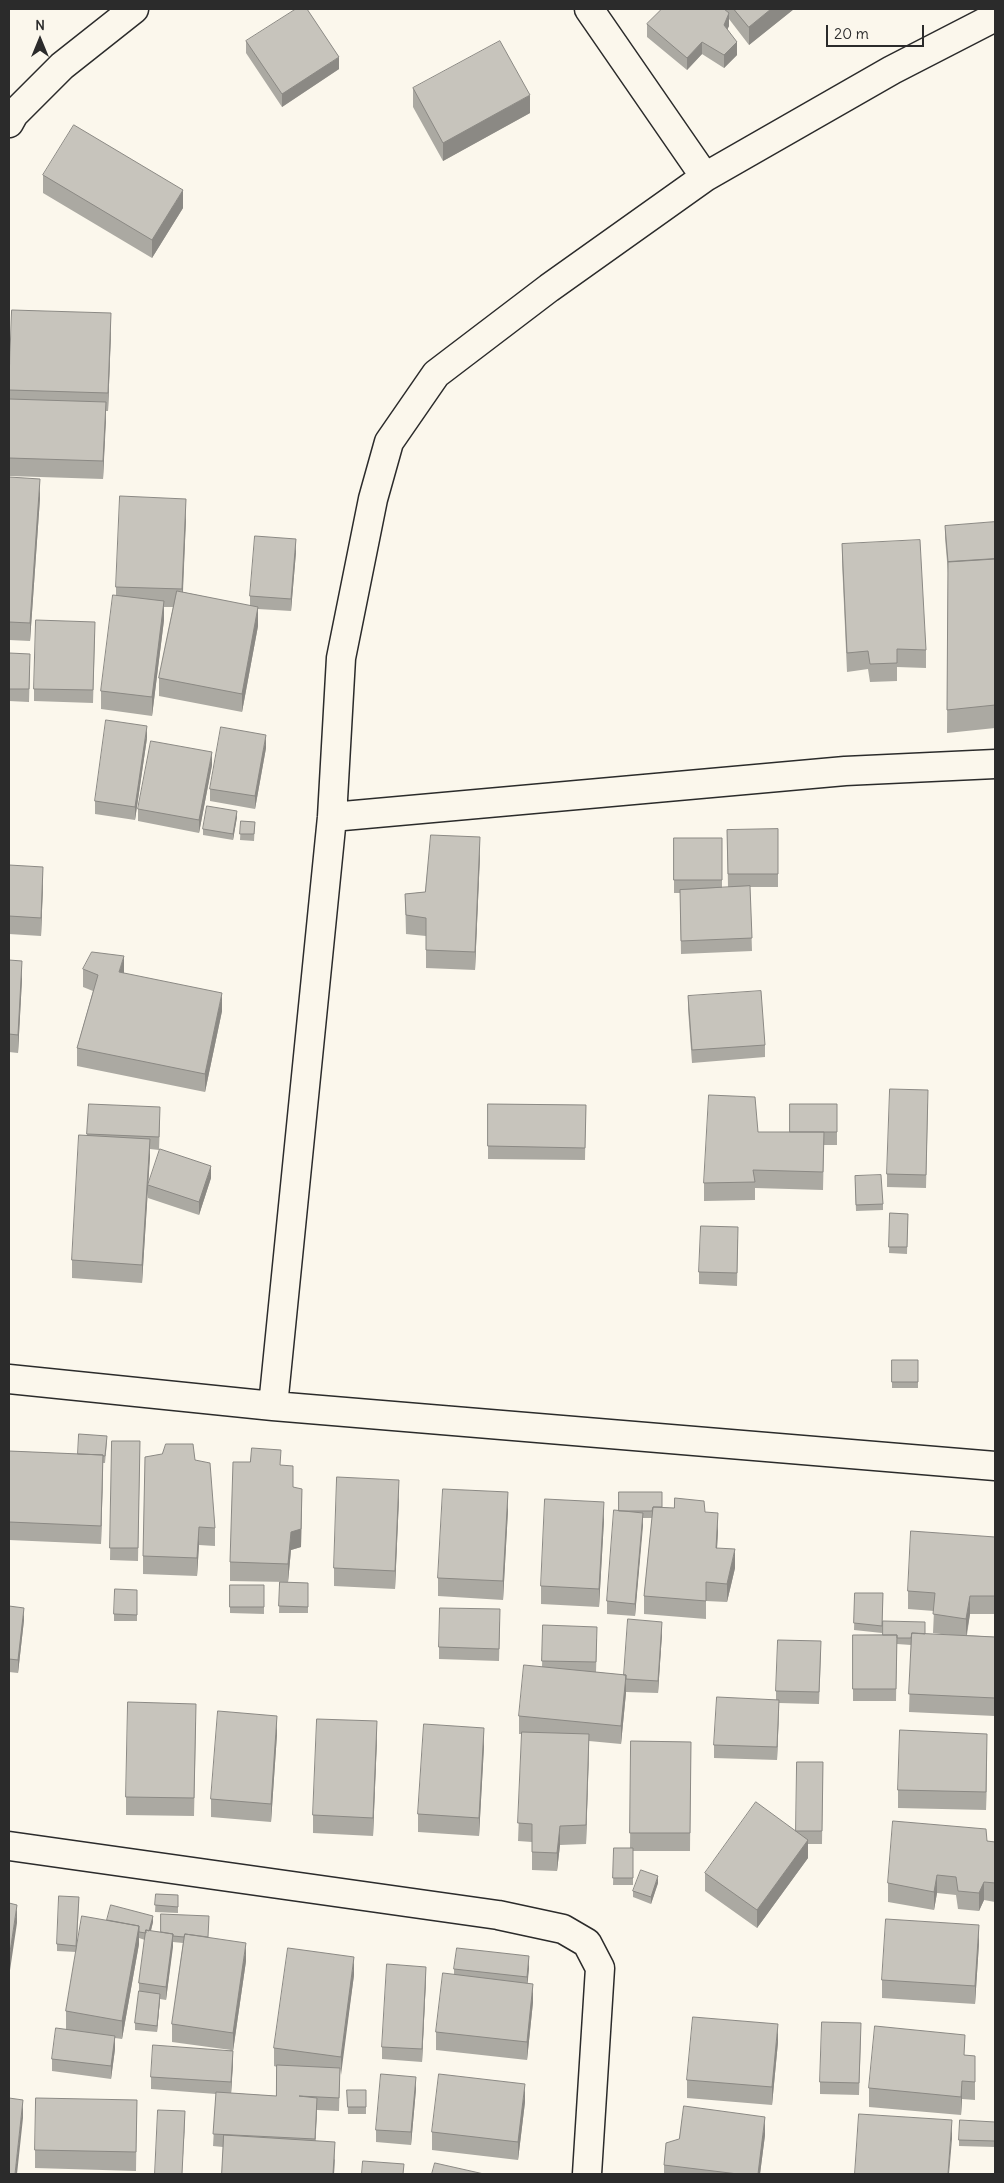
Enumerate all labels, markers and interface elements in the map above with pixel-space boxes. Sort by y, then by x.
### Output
north arrow [15,15,65,65]
scale bar [829,15,926,47]
text: N [35,16,45,34]
text: 20 m [834,24,869,43]

